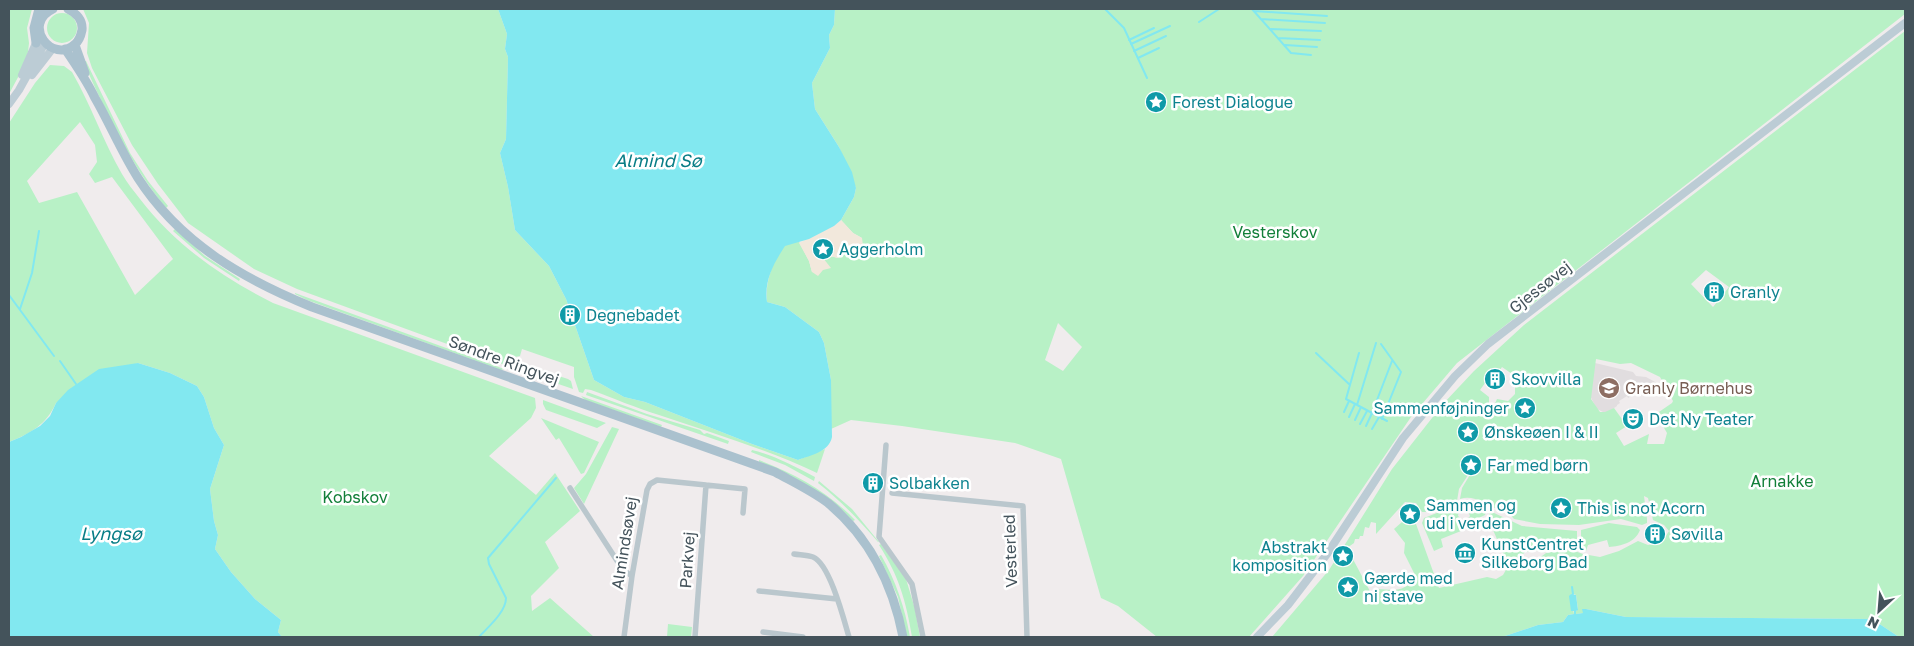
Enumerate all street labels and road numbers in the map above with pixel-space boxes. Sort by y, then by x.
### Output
street label: Gjessøvej [1505,257,1575,317]
street label: Søndre Ringvej [446,331,562,389]
street label: Almindsøvej [607,495,641,591]
street label: Vesterled [999,514,1021,588]
street label: Parkvej [675,531,699,589]

